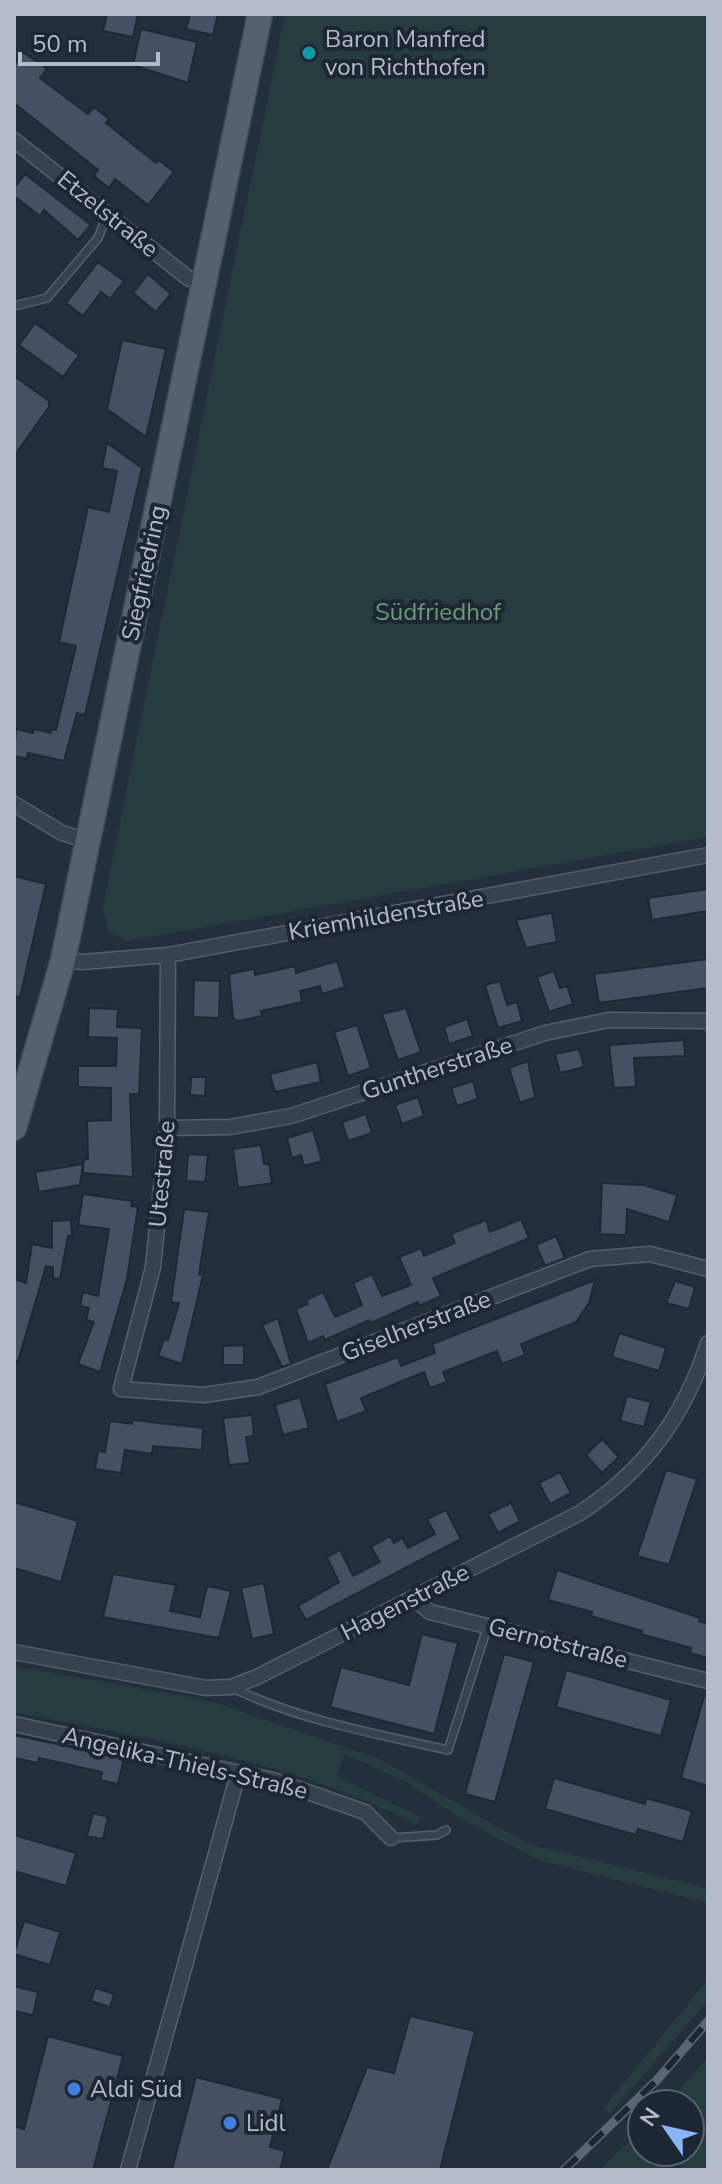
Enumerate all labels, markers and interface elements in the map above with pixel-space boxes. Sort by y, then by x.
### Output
scale bar [20,16,158,66]
place label: Baron Manfred von Richthofen [325,23,486,83]
text: 50 m [32,28,88,60]
marker: Baron Manfred von Richthofen [300,44,318,62]
street label: Etzelstraße [51,163,165,265]
street label: Siegfriedring [114,502,174,644]
park label: Südfriedhof [375,596,502,628]
street label: Kriemhildenstraße [286,882,486,948]
street label: Guntherstraße [358,1029,516,1107]
street label: Utestraße [141,1119,183,1229]
street label: Giselherstraße [337,1283,495,1369]
street label: Hagenstraße [335,1556,475,1648]
street label: Gernotstraße [485,1610,631,1676]
street label: Angelika-Thiels-Straße [59,1719,311,1807]
place label: Aldi Süd [90,2073,182,2105]
marker: Aldi Süd [65,2080,83,2098]
north arrow [626,2088,706,2168]
text: N [633,2102,667,2133]
place label: Lidl [246,2107,286,2139]
marker: Lidl [221,2114,239,2132]

